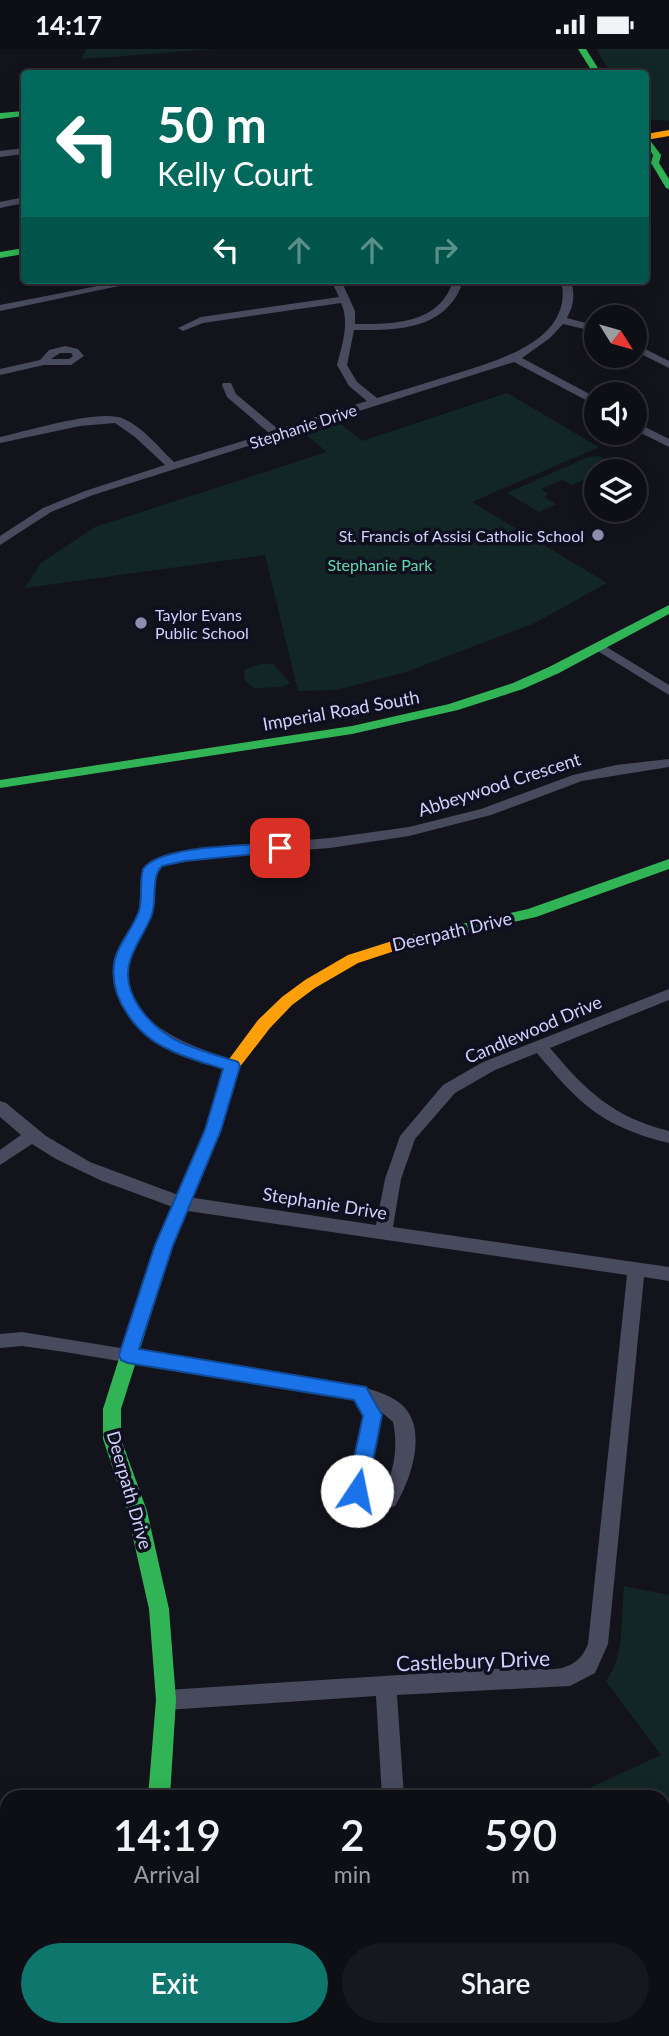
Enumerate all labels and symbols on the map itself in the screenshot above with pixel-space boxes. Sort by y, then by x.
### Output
north arrow [584,305,648,367]
street label: Stephanie Drive [247,400,359,452]
place label: St. Francis of Assisi Catholic School [339,526,584,545]
marker: St. Francis of Assisi Catholic School [590,527,606,543]
park label: Stephanie Park [328,555,433,574]
place label: Taylor Evans Public School [155,605,249,642]
marker: Taylor Evans Public School [133,615,149,631]
street label: Imperial Road South [261,685,421,735]
street label: Abbeywood Crescent [415,747,584,821]
pin [250,818,310,878]
street label: Deerpath Drive [390,907,514,955]
street label: Candlewood Drive [461,990,605,1068]
street label: Stephanie Drive [261,1182,389,1224]
street label: Deerpath Drive [103,1428,157,1552]
position arrow [320,1454,394,1528]
street label: Castlebury Drive [396,1645,550,1675]

